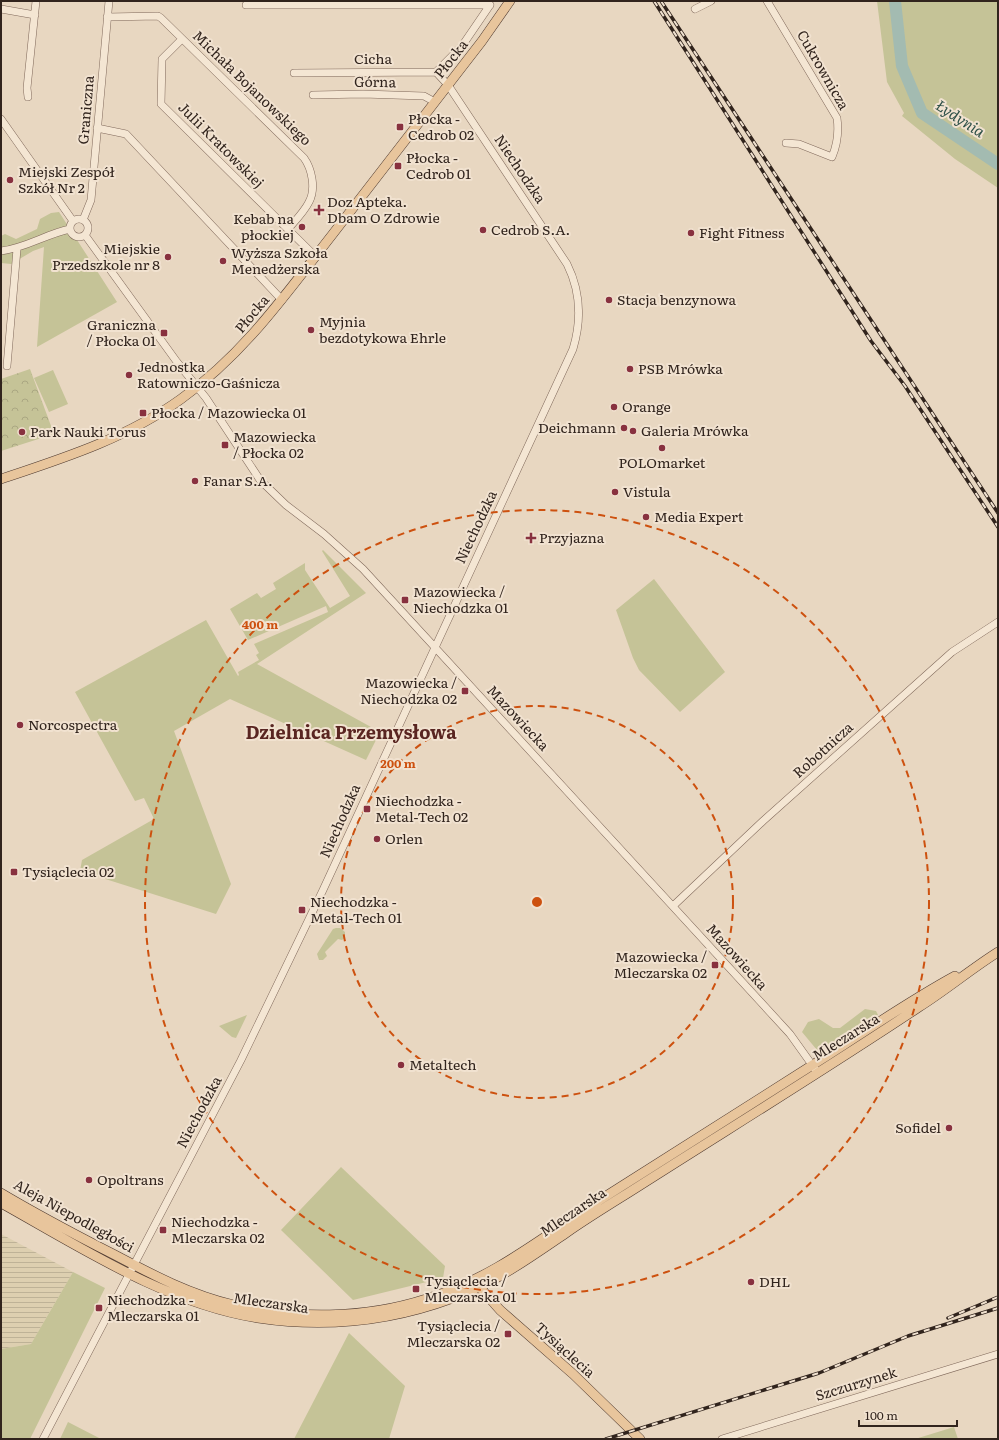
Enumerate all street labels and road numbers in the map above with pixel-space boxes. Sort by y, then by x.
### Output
street label: Michała Bojanowskiego [189,25,316,149]
street label: Cukrownicza [793,26,855,113]
street label: Płocka [429,34,472,82]
street label: Cicha [354,48,393,68]
street label: Górna [354,71,397,91]
street label: Graniczna [72,74,98,145]
street label: Julii Kratowskiej [174,97,269,192]
street label: Niechodzka [490,130,551,207]
street label: Płocka [229,290,273,337]
street label: Niechodzka [449,486,501,567]
street label: Mazowiecka [483,680,555,755]
street label: Robotnicza [788,717,857,782]
street label: Niechodzka [314,780,364,861]
street label: Mazowiecka [703,919,773,994]
street label: Mleczarska [808,1007,883,1065]
street label: Niechodzka [171,1072,226,1151]
street label: Aleja Niepodległości [11,1174,139,1257]
street label: Mleczarska [535,1181,610,1241]
street label: Mleczarska [232,1287,310,1317]
street label: Tysiąclecia [531,1317,600,1382]
street label: Szczurzynek [813,1361,899,1405]

